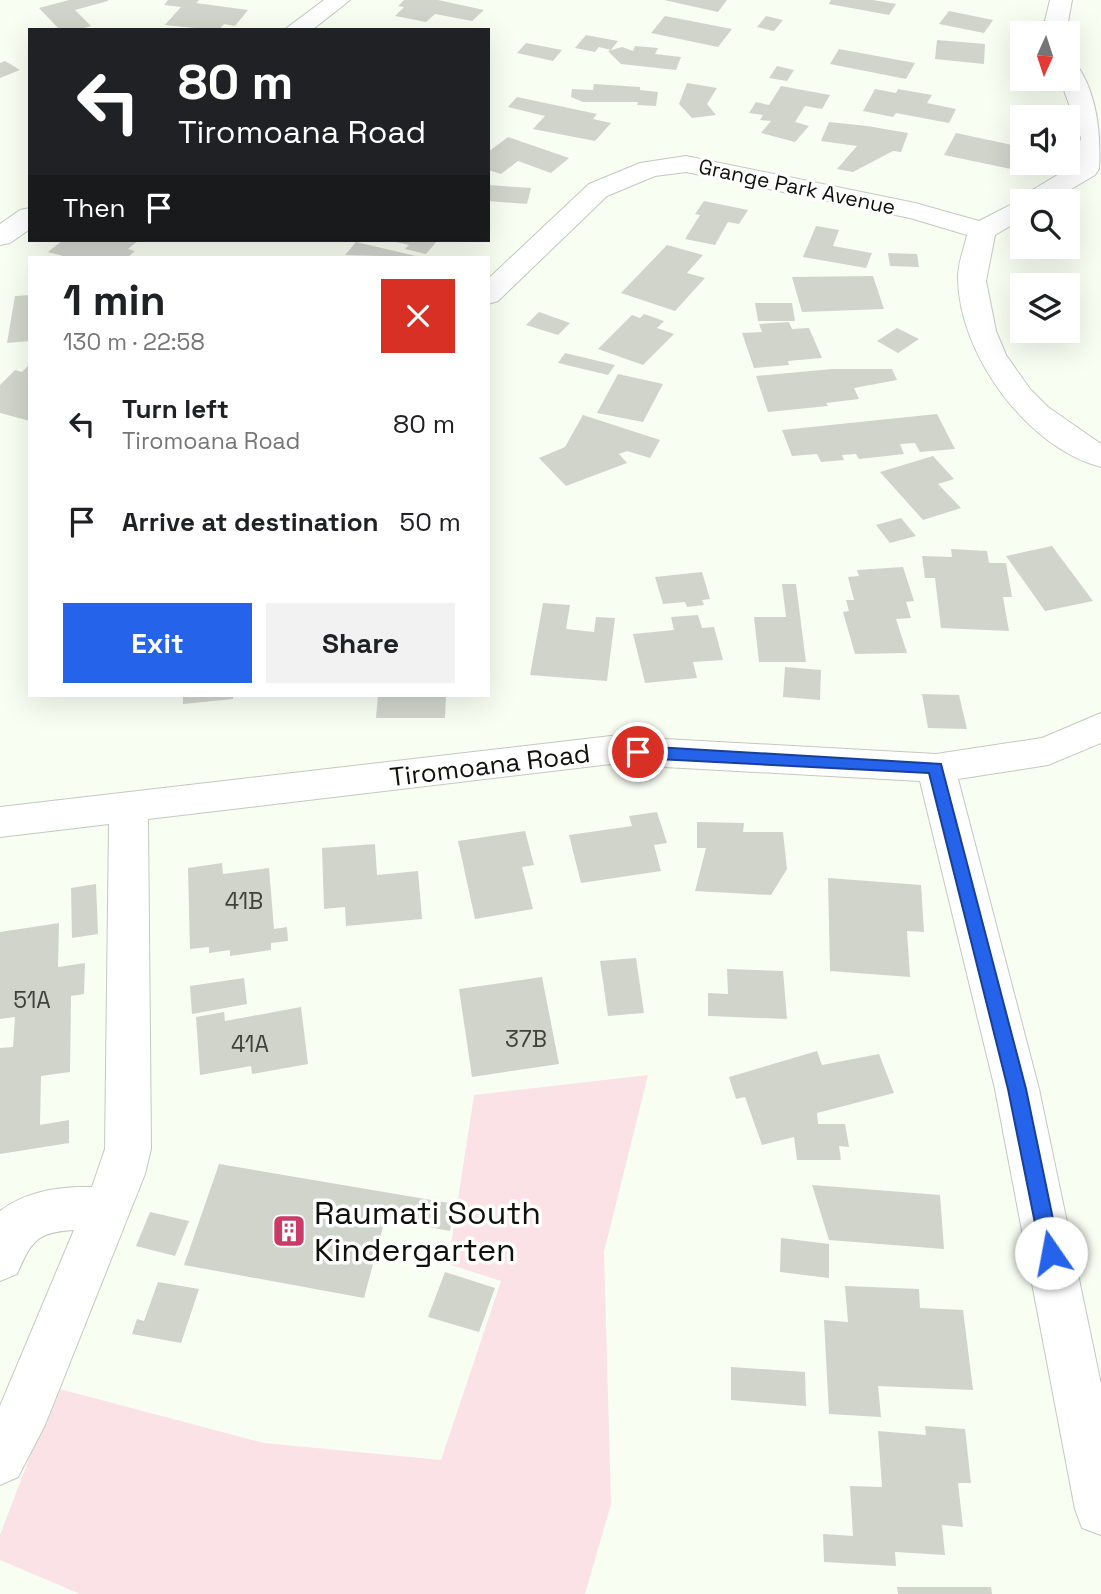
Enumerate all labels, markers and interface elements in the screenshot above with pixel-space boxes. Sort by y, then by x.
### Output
north arrow [1010,21,1080,91]
map controls [1010,21,1080,343]
text: 80 m [178,51,293,113]
icon: left [63,56,154,147]
button: sound [1010,105,1080,175]
text: Tiromoana Road [178,112,426,152]
street label: Grange Park Avenue [696,152,898,221]
icon: arrive [140,189,178,227]
button: search [1010,189,1080,259]
text: Then [63,191,126,225]
button: layers [1010,273,1080,343]
text: 1 min [63,274,166,327]
button: close [381,279,455,353]
text: 130 m · 22:58 [63,327,205,357]
text: Turn left [122,392,229,426]
icon: left [63,405,101,443]
text: 80 m [393,407,455,441]
text: Tiromoana Road [122,426,300,456]
icon: arrive [63,503,101,541]
text: Arrive at destination [122,505,379,539]
text: 50 m [400,505,461,539]
button: Exit [63,603,252,683]
button: Share [266,603,455,683]
pin [608,722,668,782]
icon: arrive [619,733,657,771]
street label: Tiromoana Road [388,736,592,794]
house number: 41B [225,886,263,916]
house number: 51A [13,985,51,1015]
house number: 37B [505,1024,547,1054]
house number: 41A [231,1029,269,1059]
place label: Raumati South Kindergarten [314,1193,541,1270]
building icon: Raumati South Kindergarten [270,1212,308,1250]
position arrow [1014,1216,1088,1290]

